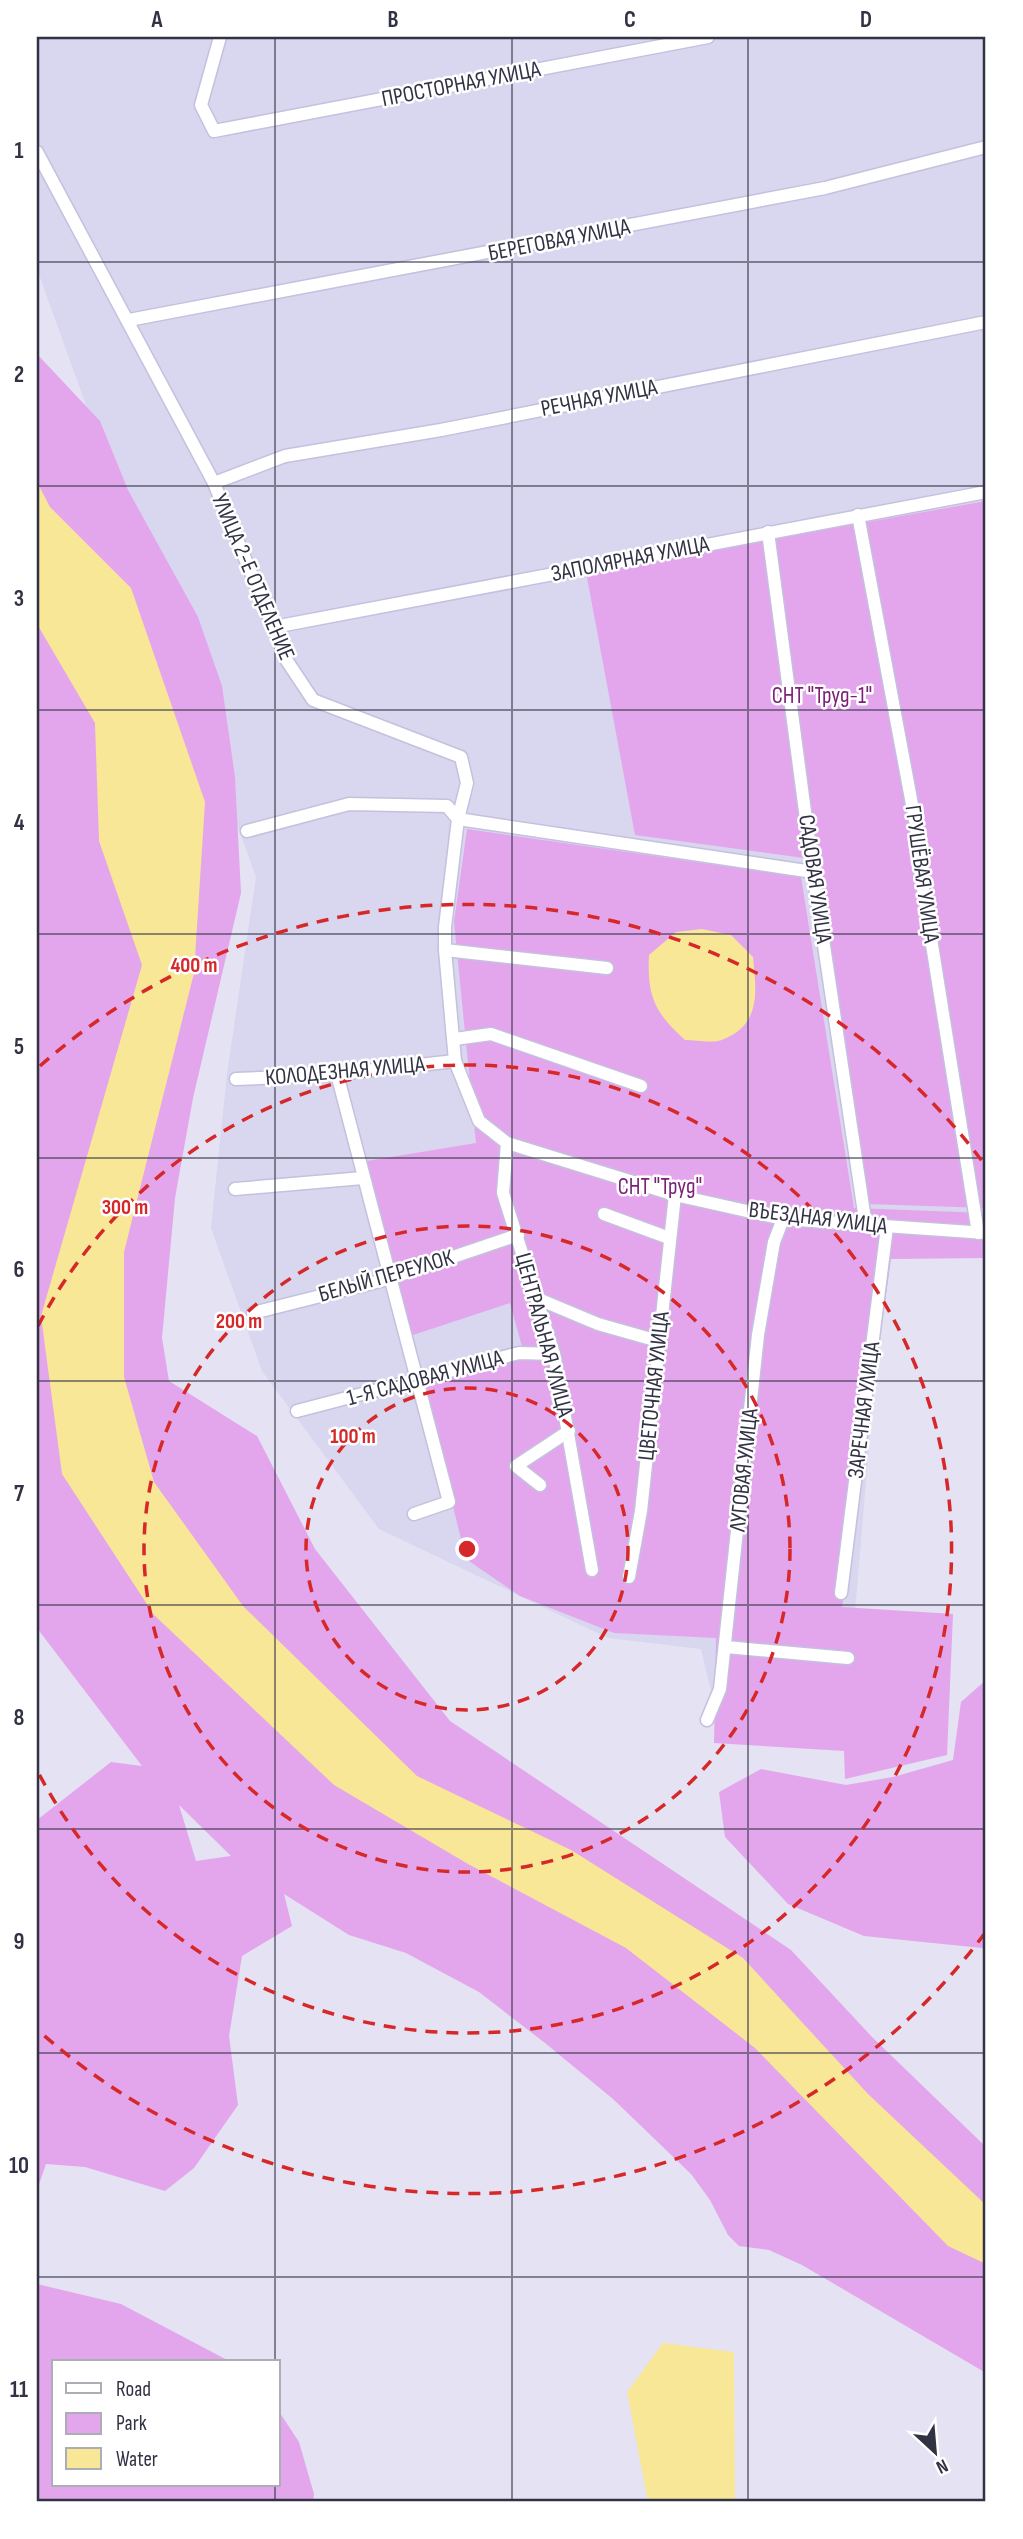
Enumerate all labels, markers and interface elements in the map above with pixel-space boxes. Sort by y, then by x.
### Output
text: A [151,6,164,34]
text: B [388,6,399,34]
text: C [624,6,636,34]
text: D [860,6,872,34]
street label: ПРОСТОРНАЯ УЛИЦА [379,55,543,113]
text: 1 [14,137,24,165]
street label: БЕРЕГОВАЯ УЛИЦА [486,212,632,267]
text: 2 [14,361,24,389]
street label: РЕЧНАЯ УЛИЦА [539,373,660,423]
street label: УЛИЦА 2-Е ОТДЕЛЕНИЕ [205,489,301,665]
street label: ЗАПОЛЯРНАЯ УЛИЦА [549,530,711,588]
text: 3 [14,585,24,613]
park label: СНТ "Труд-1" [772,682,872,710]
street label: ГРУШЁВАЯ УЛИЦА [898,803,946,945]
text: 4 [14,809,25,837]
street label: САДОВАЯ УЛИЦА [792,813,838,945]
text: 400 m [171,953,217,978]
text: 5 [14,1033,24,1061]
street label: КОЛОДЕЗНАЯ УЛИЦА [264,1050,426,1092]
park label: СНТ "Труд" [618,1173,702,1201]
text: 300 m [102,1195,148,1220]
street label: ВЪЕЗДНАЯ УЛИЦА [747,1196,889,1240]
street label: БЕЛЫЙ ПЕРЕУЛОК [315,1243,457,1309]
street label: ЦЕНТРАЛЬНАЯ УЛИЦА [509,1250,579,1420]
text: 6 [14,1256,24,1284]
text: 200 m [216,1309,262,1334]
street label: ЦВЕТОЧНАЯ УЛИЦА [632,1310,676,1462]
street label: ЗАРЕЧНАЯ УЛИЦА [842,1340,886,1480]
street label: 1-Я САДОВАЯ УЛИЦА [344,1344,506,1412]
street label: ЛУГОВАЯ УЛИЦА [724,1407,764,1534]
text: 100 m [330,1424,376,1449]
text: 7 [14,1480,24,1508]
centre of rings [455,1537,479,1561]
text: 8 [14,1704,25,1732]
text: 9 [14,1928,24,1956]
text: 10 [9,2152,29,2180]
legend [52,2360,280,2486]
text: 11 [10,2376,28,2404]
text: Road [116,2377,151,2402]
text: Park [116,2411,147,2436]
north arrow [900,2416,970,2486]
text: Water [116,2447,158,2472]
text: N [932,2453,951,2478]

